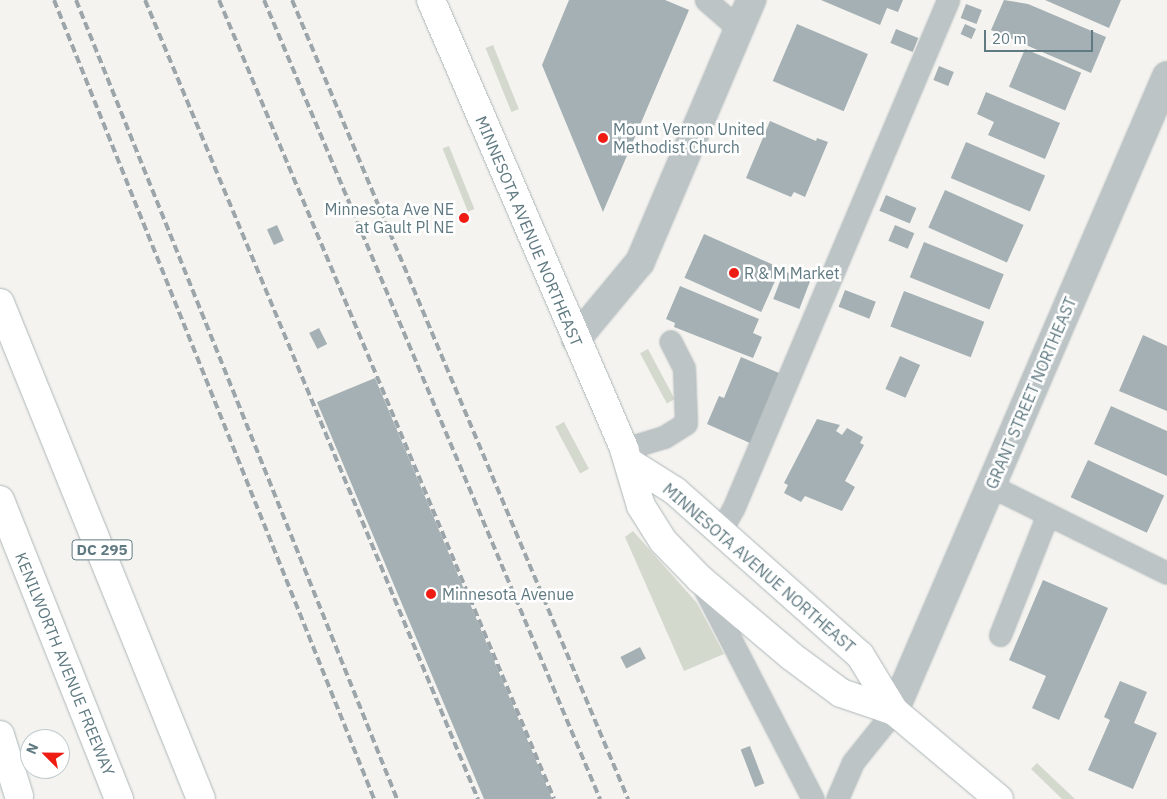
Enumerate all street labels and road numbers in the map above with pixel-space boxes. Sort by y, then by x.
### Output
street label: MINNESOTA AVENUE NORTHEAST [472,113,586,349]
street label: GRANT STREET NORTHEAST [982,294,1080,492]
street label: MINNESOTA AVENUE NORTHEAST [659,479,859,657]
road number: DC 295 [71,538,133,562]
street label: KENILWORTH AVENUE FREEWAY [11,549,119,779]

